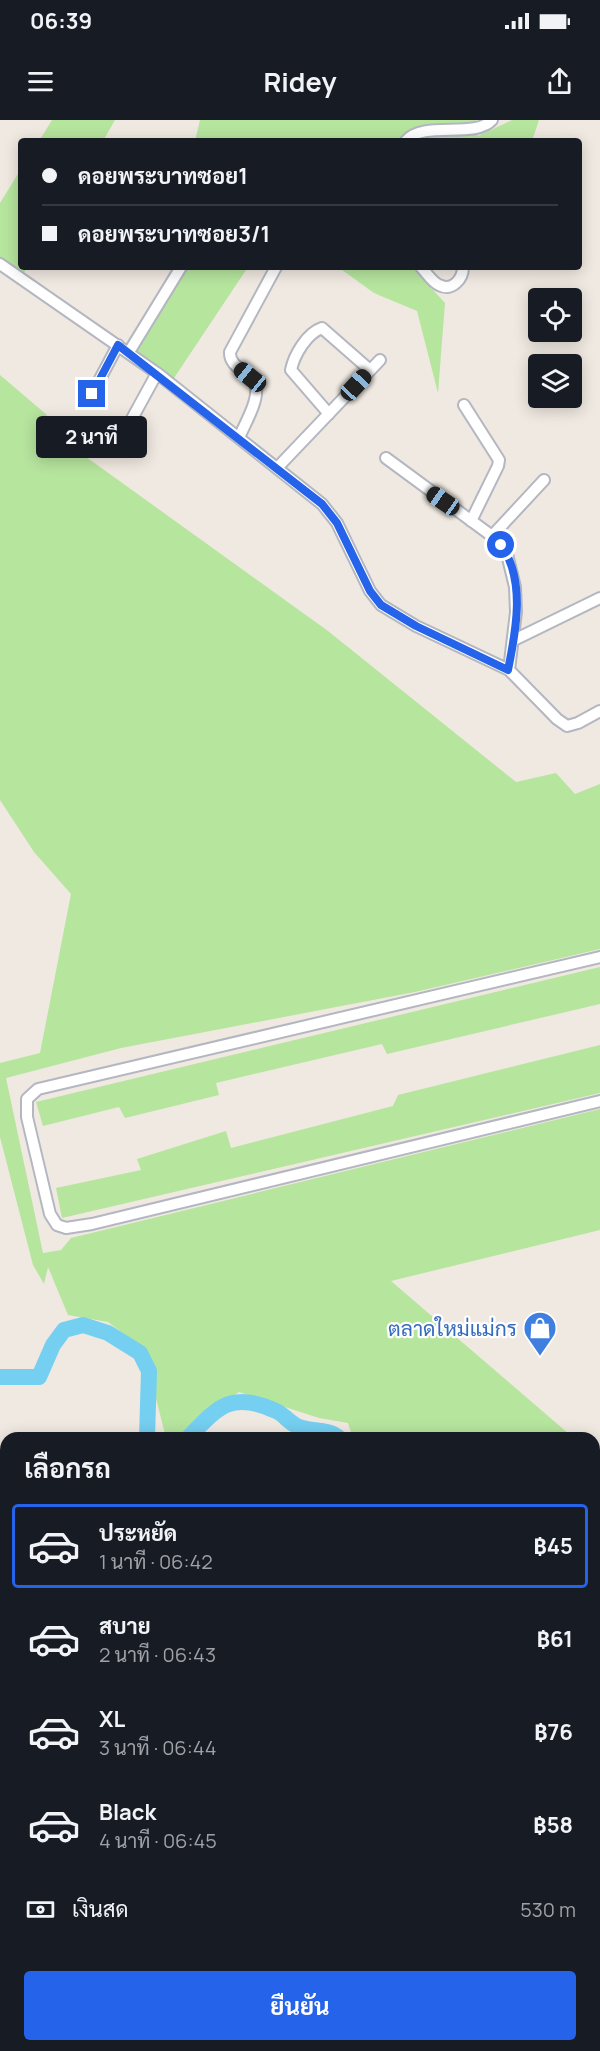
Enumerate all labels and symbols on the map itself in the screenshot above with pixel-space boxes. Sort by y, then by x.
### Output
car [230,359,270,395]
car [337,366,375,404]
route end [78,380,105,407]
callout: 2 นาที [36,415,148,457]
car [423,483,463,519]
route start [487,531,514,558]
shop icon: ตลาดใหม่แม่กร [522,1310,558,1357]
place label: ตลาดใหม่แม่กร [388,1314,517,1342]

